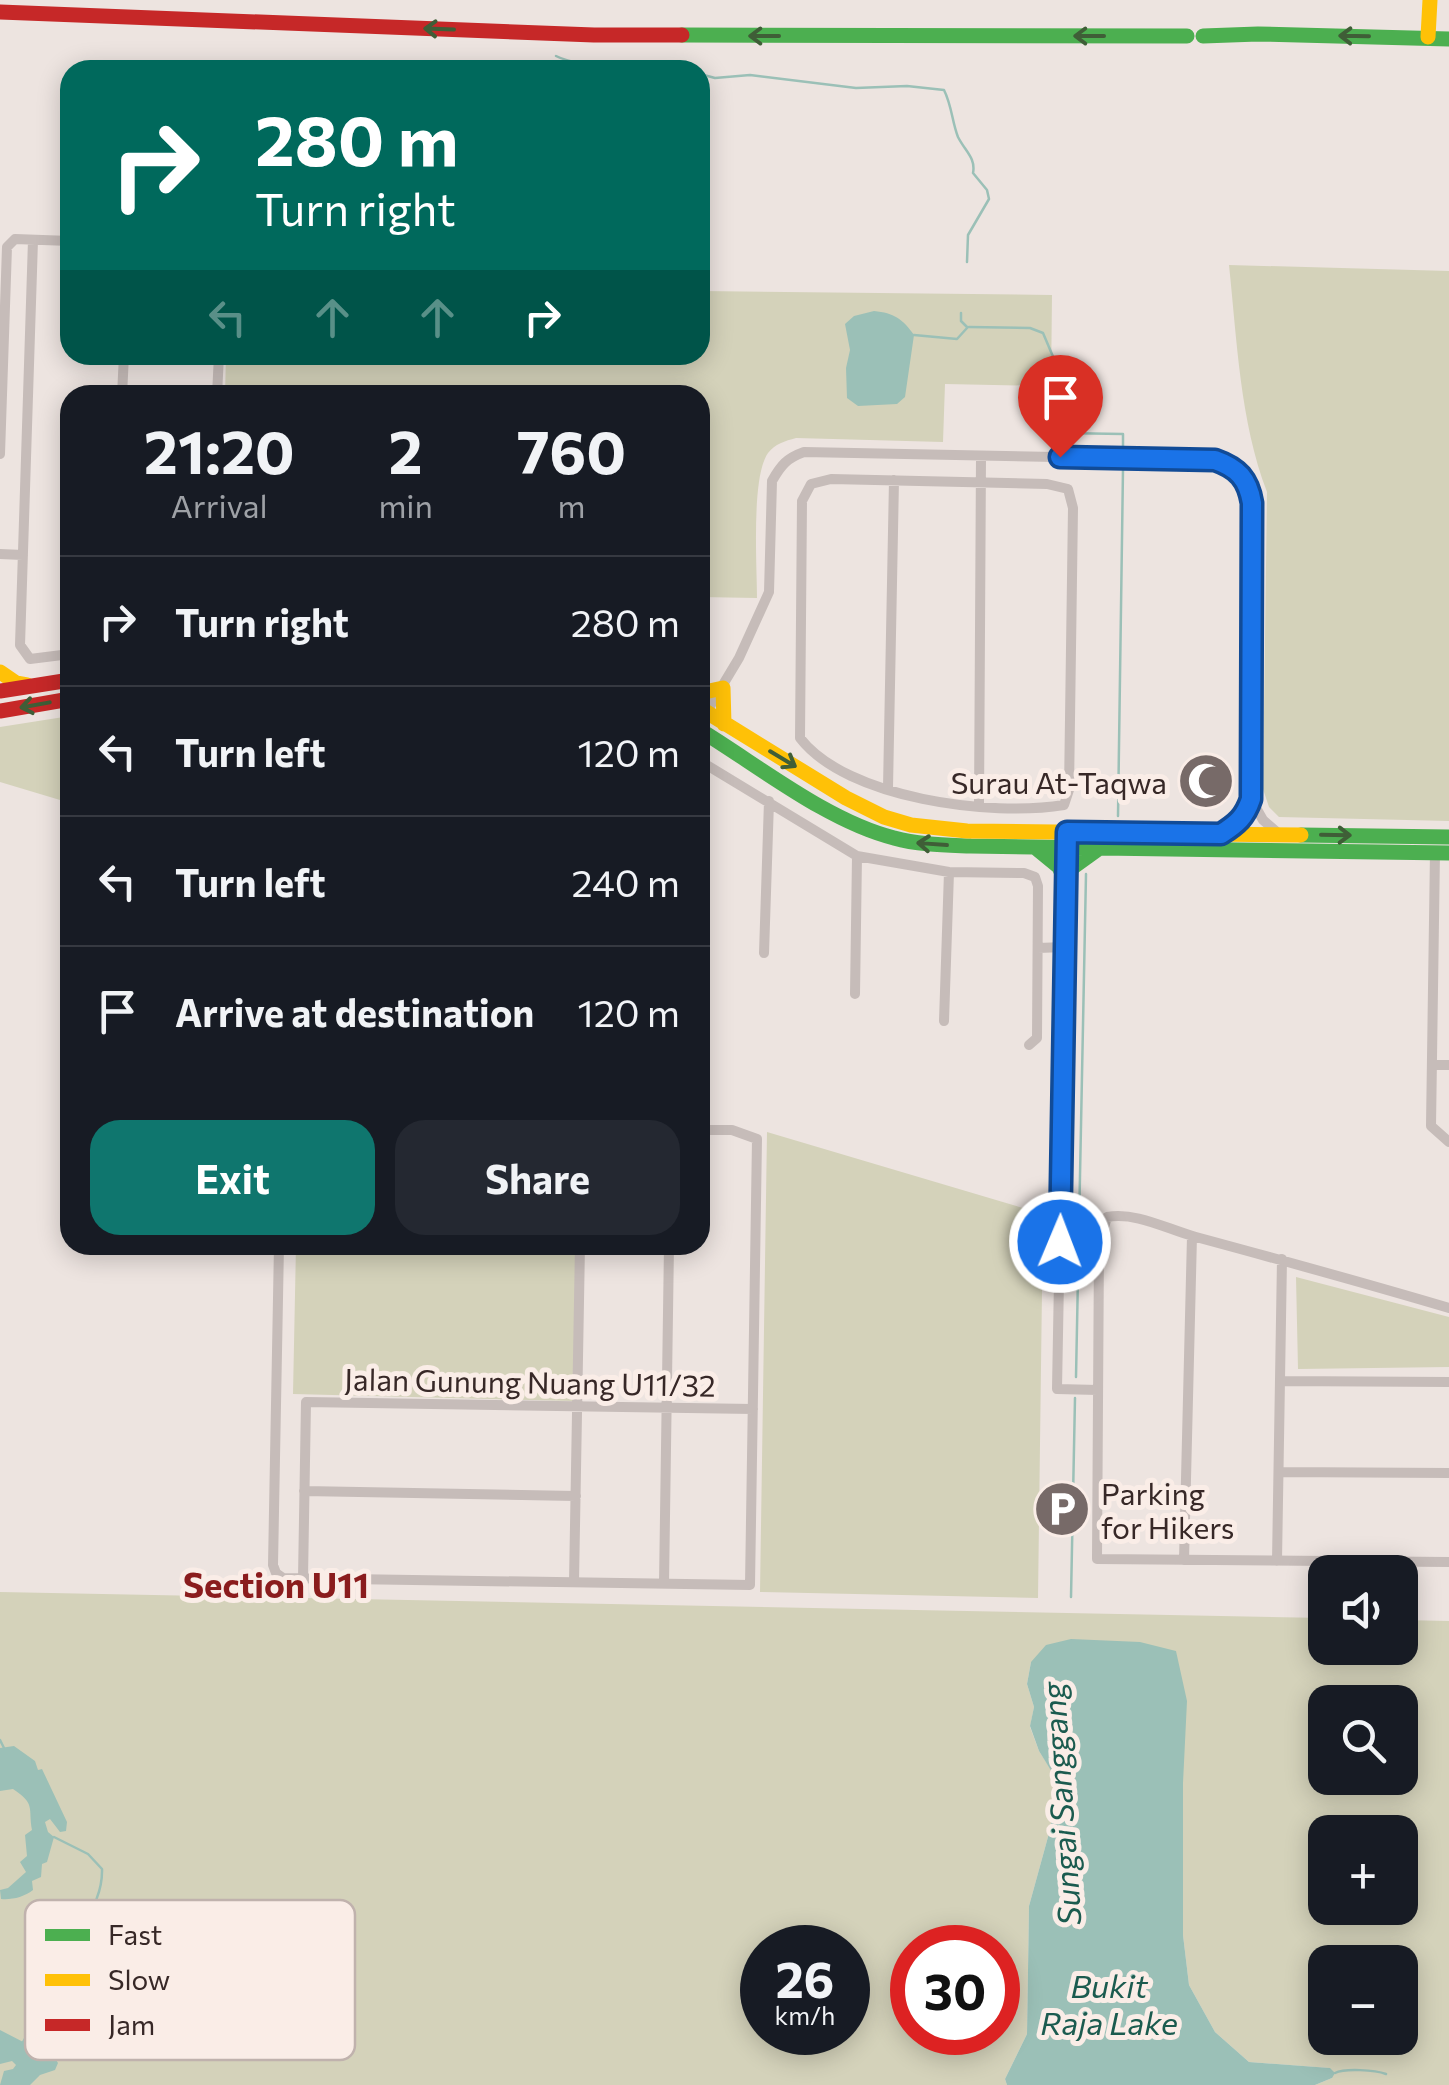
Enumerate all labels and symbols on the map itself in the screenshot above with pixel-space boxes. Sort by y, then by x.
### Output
one-way arrow [424,20,456,39]
one-way arrow [749,26,782,46]
one-way arrow [1074,26,1106,46]
one-way arrow [1338,26,1370,45]
pin [1018,355,1103,458]
one-way arrow [19,696,52,715]
one-way arrow [768,749,797,770]
mosque icon: Surau At-Taqwa [1176,751,1236,811]
place label: Surau At-Taqwa [951,763,1167,800]
one-way arrow [1318,826,1351,844]
one-way arrow [916,834,948,853]
position arrow [1008,1190,1112,1294]
street label: Jalan Gunung Nuang U11/32 [344,1359,716,1403]
place label: Parking for Hikers [1101,1474,1235,1545]
parking icon: Parking for Hikers [1032,1479,1092,1539]
district label: Section U11 [183,1562,369,1605]
water label: Sungai Sanggang [1031,1679,1088,1927]
legend [25,1900,355,2060]
text: Fast [108,1917,162,1951]
speed limit sign: 30 [890,1925,1020,2055]
text: Slow [108,1962,170,1996]
water label: Bukit Raja Lake [1040,1965,1178,2042]
text: Jam [108,2007,155,2041]

